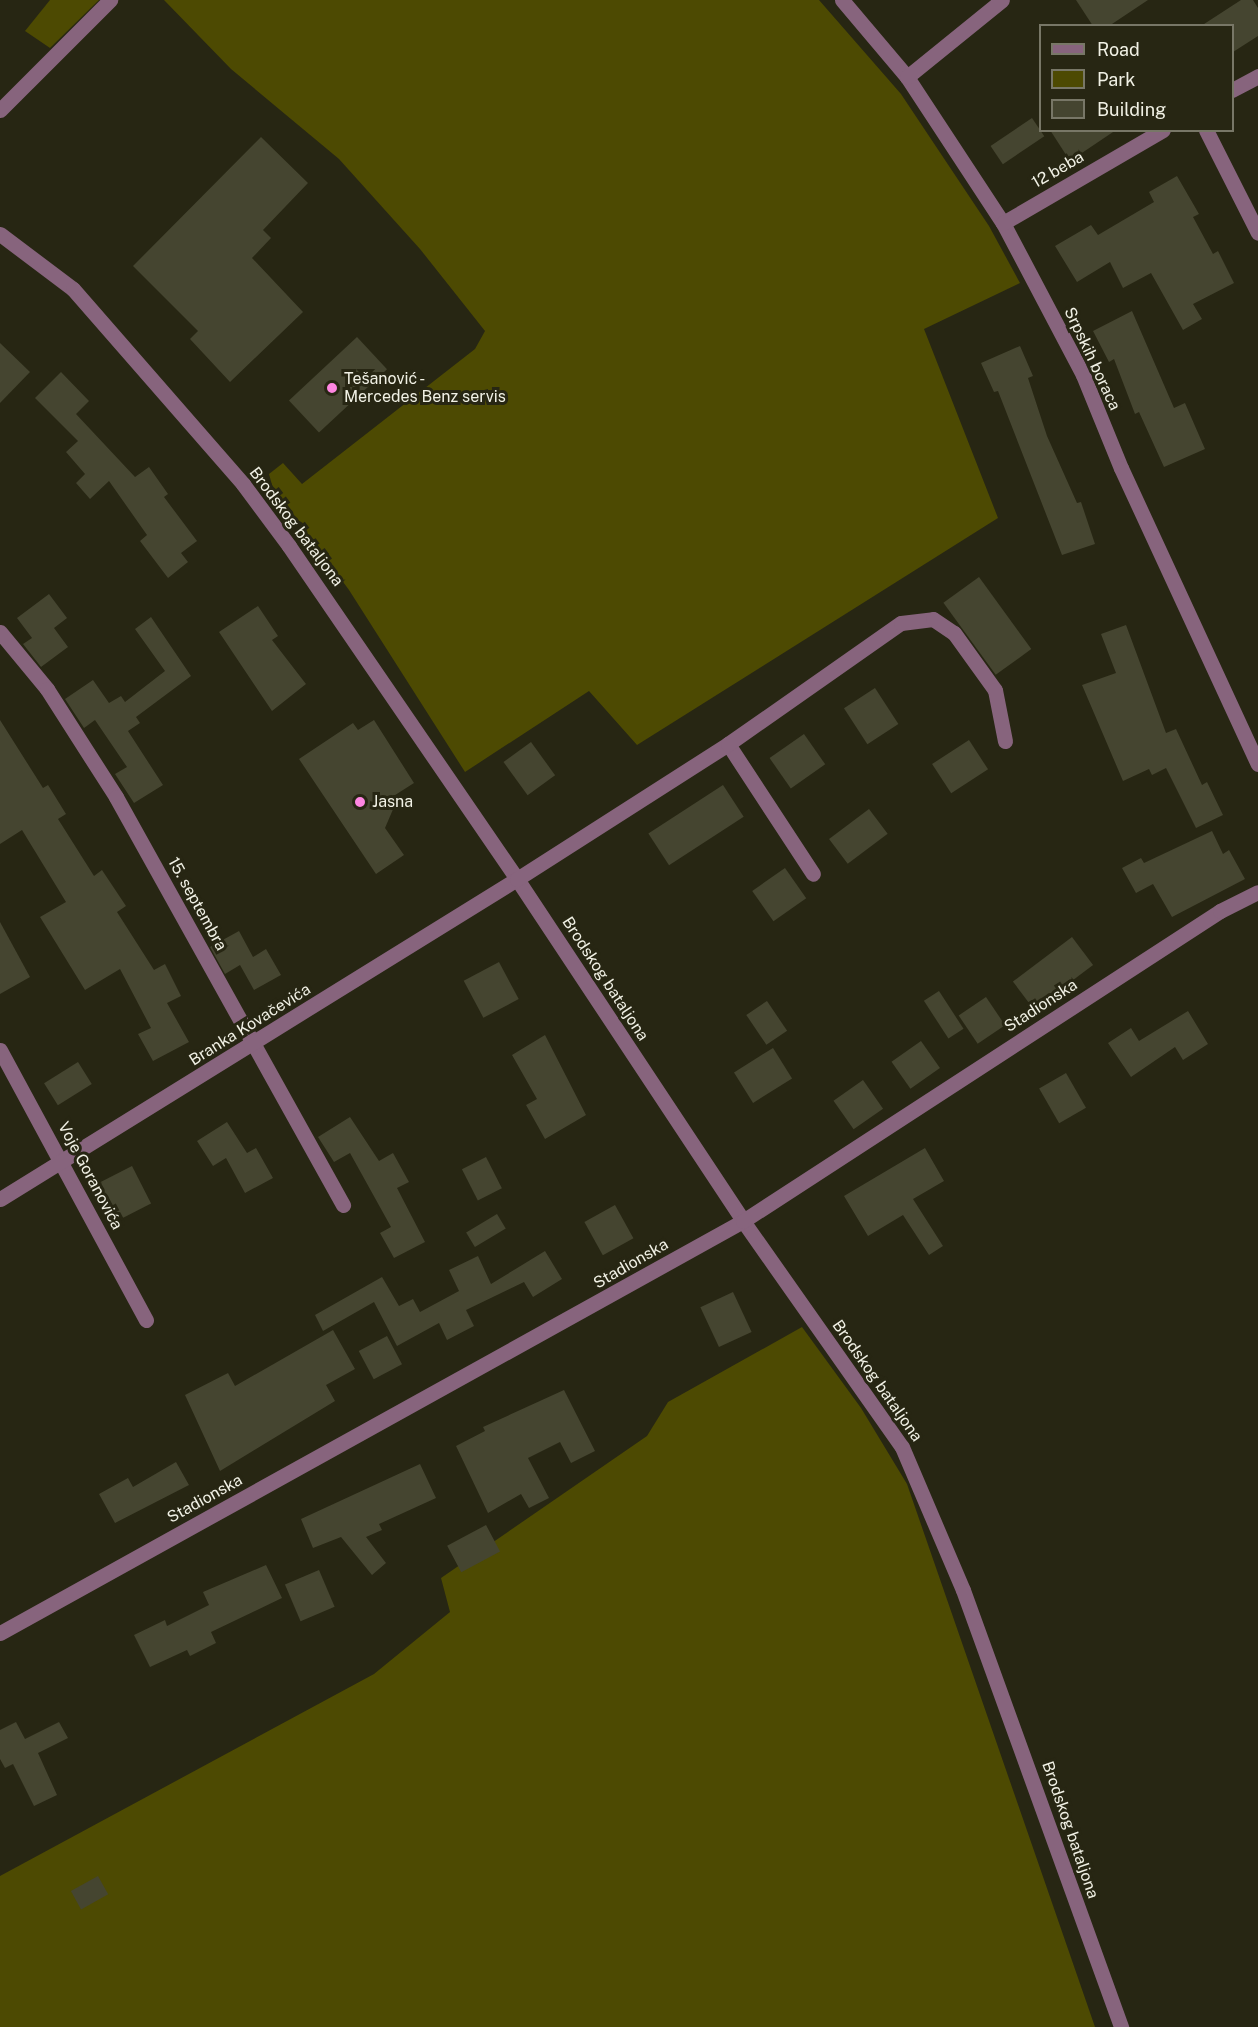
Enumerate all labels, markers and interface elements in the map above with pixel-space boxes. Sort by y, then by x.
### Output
legend [1039,24,1234,132]
text: Road [1097,39,1140,60]
text: Park [1097,69,1135,90]
text: Building [1097,99,1166,120]
street label: 12 beba [1029,147,1087,193]
street label: Srpskih boraca [1060,304,1124,414]
place label: Tešanović - Mercedes Benz servis [344,369,506,407]
marker: Tešanović - Mercedes Benz servis [325,381,339,395]
street label: Brodskog bataljona [245,464,347,590]
place label: Jasna [372,792,413,812]
marker: Jasna [353,795,367,809]
street label: 15. septembra [163,854,231,954]
street label: Brodskog bataljona [558,913,652,1045]
street label: Stadionska [1001,975,1081,1037]
street label: Branka Kovačevića [186,980,314,1070]
street label: Voje Goranovića [53,1119,127,1233]
street label: Stadionska [590,1235,672,1293]
street label: Brodskog bataljona [828,1316,926,1446]
street label: Stadionska [164,1470,246,1528]
street label: Brodskog bataljona [1037,1759,1103,1901]

